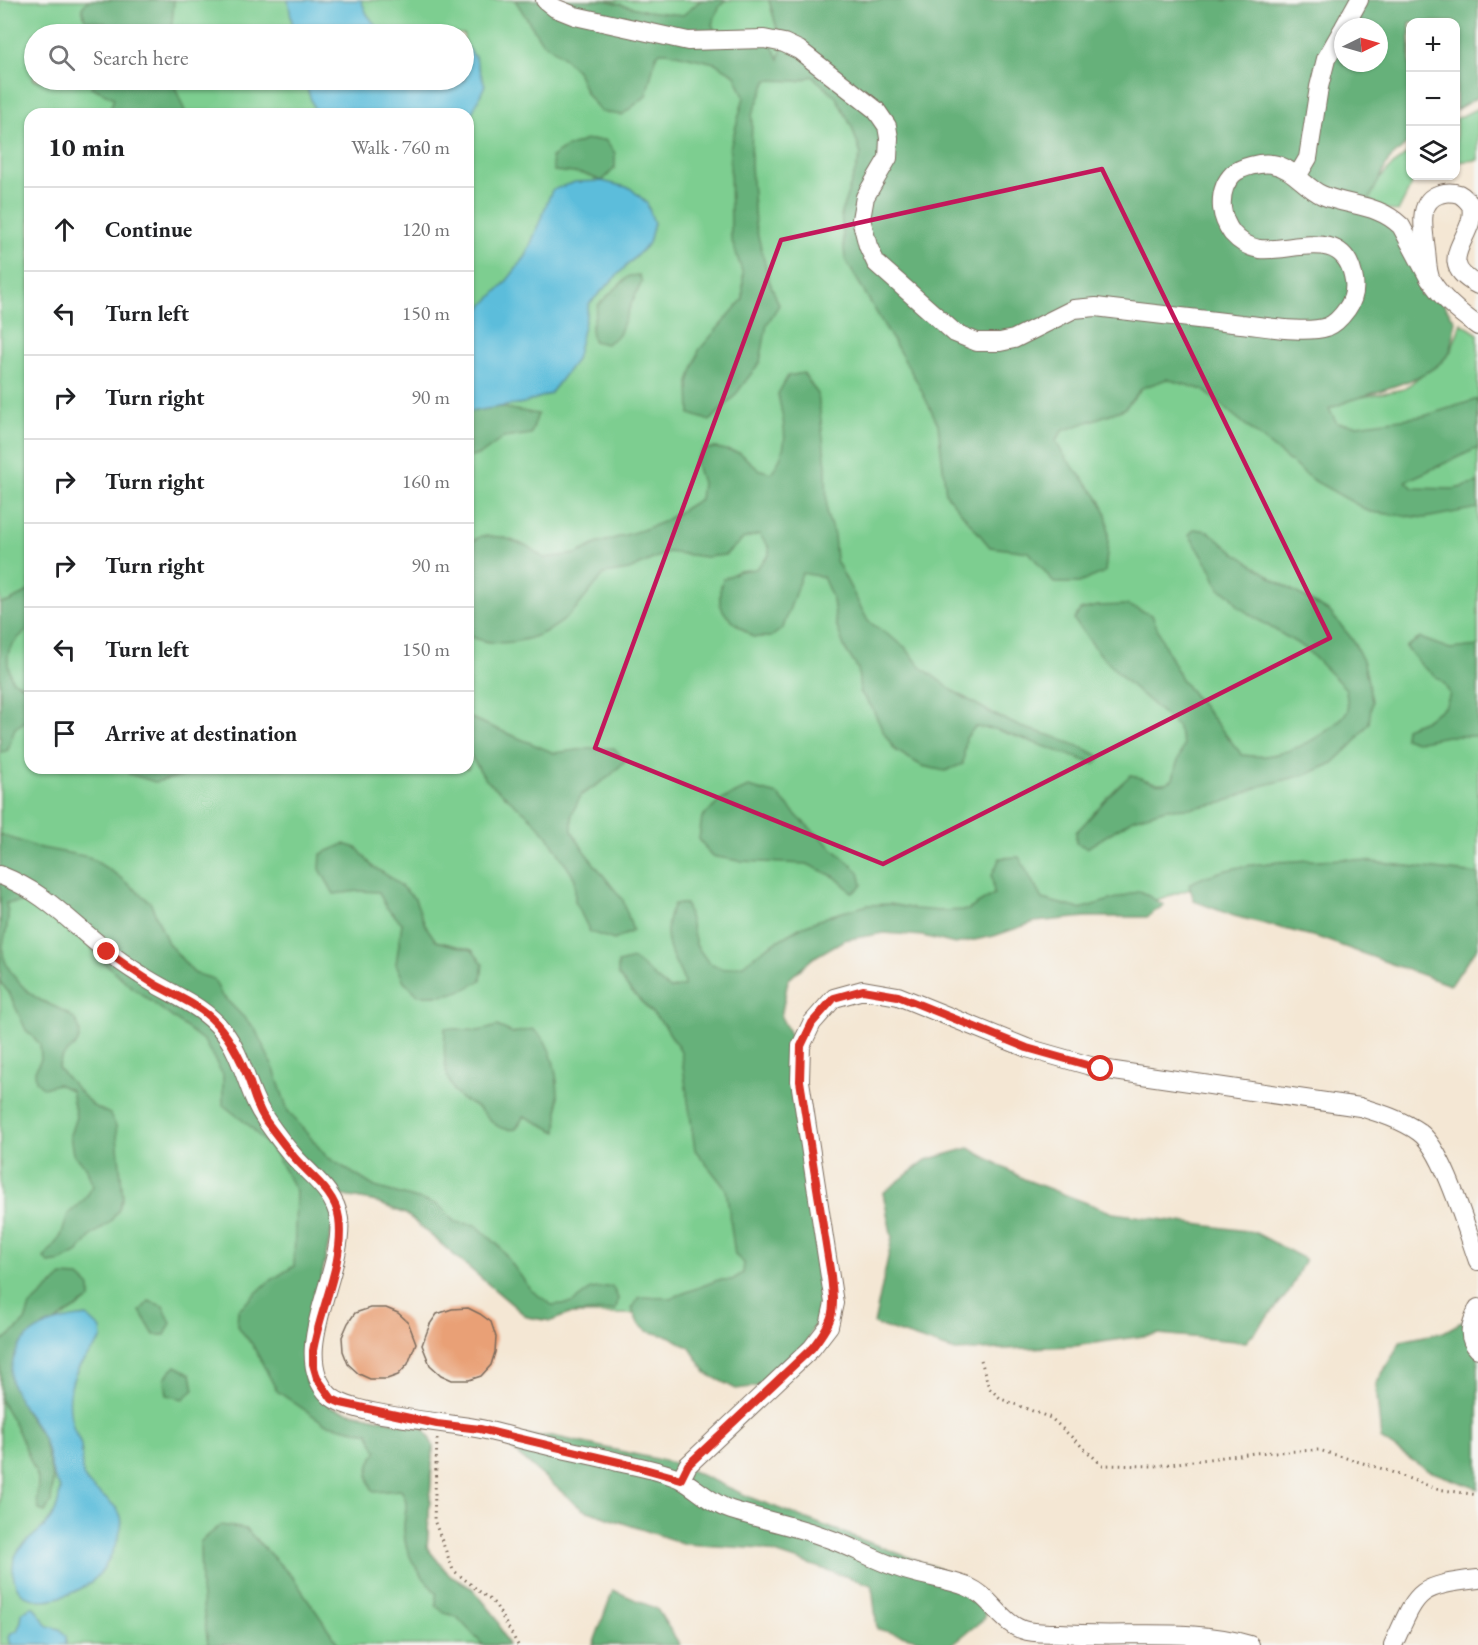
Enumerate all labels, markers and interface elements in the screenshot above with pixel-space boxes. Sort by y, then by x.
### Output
north arrow [1334,18,1388,72]
map controls [1406,18,1460,180]
button: + [1406,18,1460,72]
search box [24,24,474,90]
icon: search [45,41,78,74]
text: Search here [93,43,188,72]
button: − [1406,72,1460,126]
button: layers [1406,126,1460,180]
text: 10 min [48,130,125,164]
text: Walk · 760 m [351,134,450,160]
icon: ahead [48,213,81,246]
text: Continue [105,215,192,244]
text: 120 m [402,216,450,242]
icon: left [48,297,81,330]
text: Turn left [105,299,189,328]
text: 150 m [402,300,450,326]
icon: right [48,381,81,414]
text: Turn right [105,383,204,412]
text: 90 m [411,384,450,410]
icon: right [48,465,81,498]
text: Turn right [105,467,204,496]
text: 160 m [402,468,450,494]
icon: right [48,549,81,582]
text: Turn right [105,551,204,580]
text: 90 m [411,552,450,578]
icon: left [48,633,81,666]
text: Turn left [105,635,189,664]
text: 150 m [402,636,450,662]
icon: arrive [48,717,81,750]
text: Arrive at destination [105,719,297,748]
route end [93,938,119,964]
route start [1087,1055,1113,1081]

